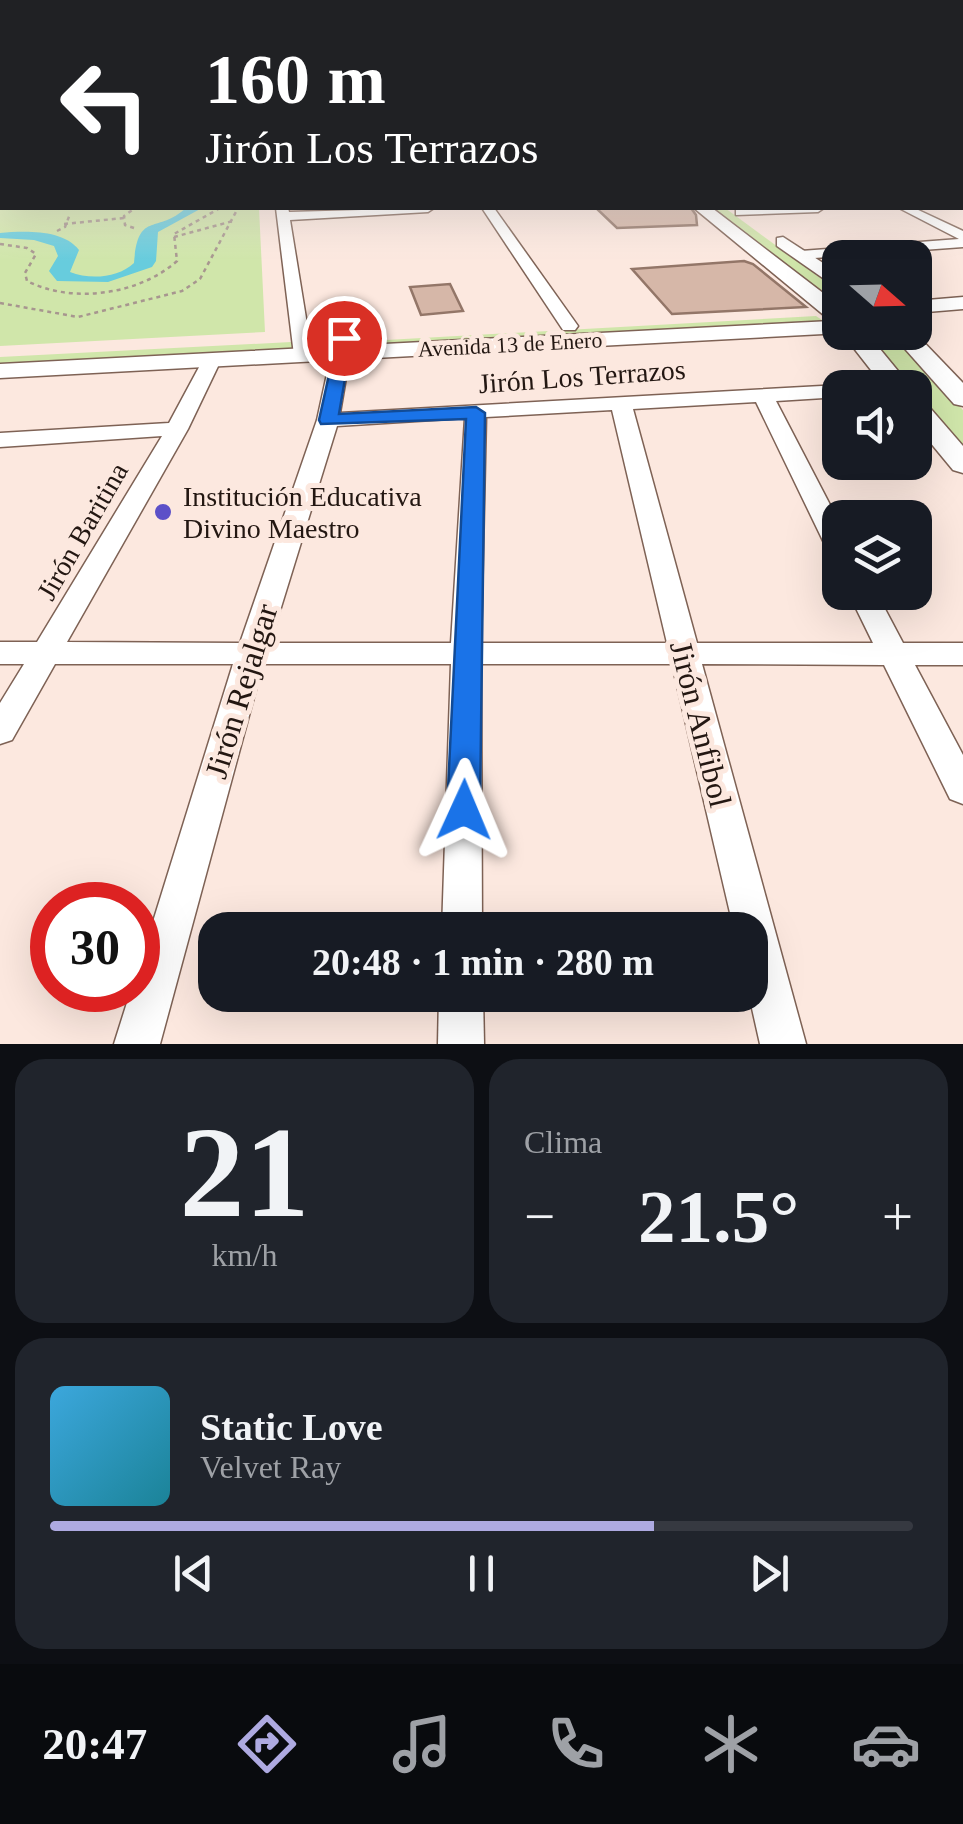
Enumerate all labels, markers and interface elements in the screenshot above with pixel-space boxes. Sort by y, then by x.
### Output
icon: left [40,40,170,170]
text: 160 m [205,41,386,118]
text: Jirón Los Terrazos [205,123,538,173]
north arrow [822,240,932,350]
map controls [822,240,932,610]
pin [302,296,387,381]
icon: arrive [317,311,372,366]
street label: Avenida 13 de Enero [417,327,603,362]
street label: Jirón Los Terrazos [477,354,687,399]
button: sound [822,370,932,480]
street label: Jirón Baritina [31,457,134,605]
place label: Institución Educativa Divino Maestro [183,481,422,544]
button: layers [822,500,932,610]
marker: Institución Educativa Divino Maestro [152,501,174,523]
street label: Jirón Rejalgar [197,599,285,783]
street label: Jirón Anfibol [663,637,739,811]
position arrow [412,758,516,862]
speed limit sign: 30 [30,882,160,1012]
text: 20:48 · 1 min · 280 m [312,941,654,983]
text: 21 [180,1100,310,1244]
text: Clima [524,1124,602,1160]
text: 21.5° [638,1175,799,1258]
text: − [524,1186,555,1247]
text: + [882,1186,913,1247]
text: km/h [212,1237,277,1273]
text: Static Love [200,1406,383,1448]
text: Velvet Ray [200,1449,341,1485]
icon: previous [166,1546,221,1601]
icon: pause [454,1546,509,1601]
icon: next [742,1546,797,1601]
icon: directions [232,1709,302,1779]
icon: music [387,1709,457,1779]
icon: phone [541,1709,611,1779]
icon: climate [696,1709,766,1779]
icon: car [851,1709,921,1779]
text: 20:47 [42,1719,147,1769]

